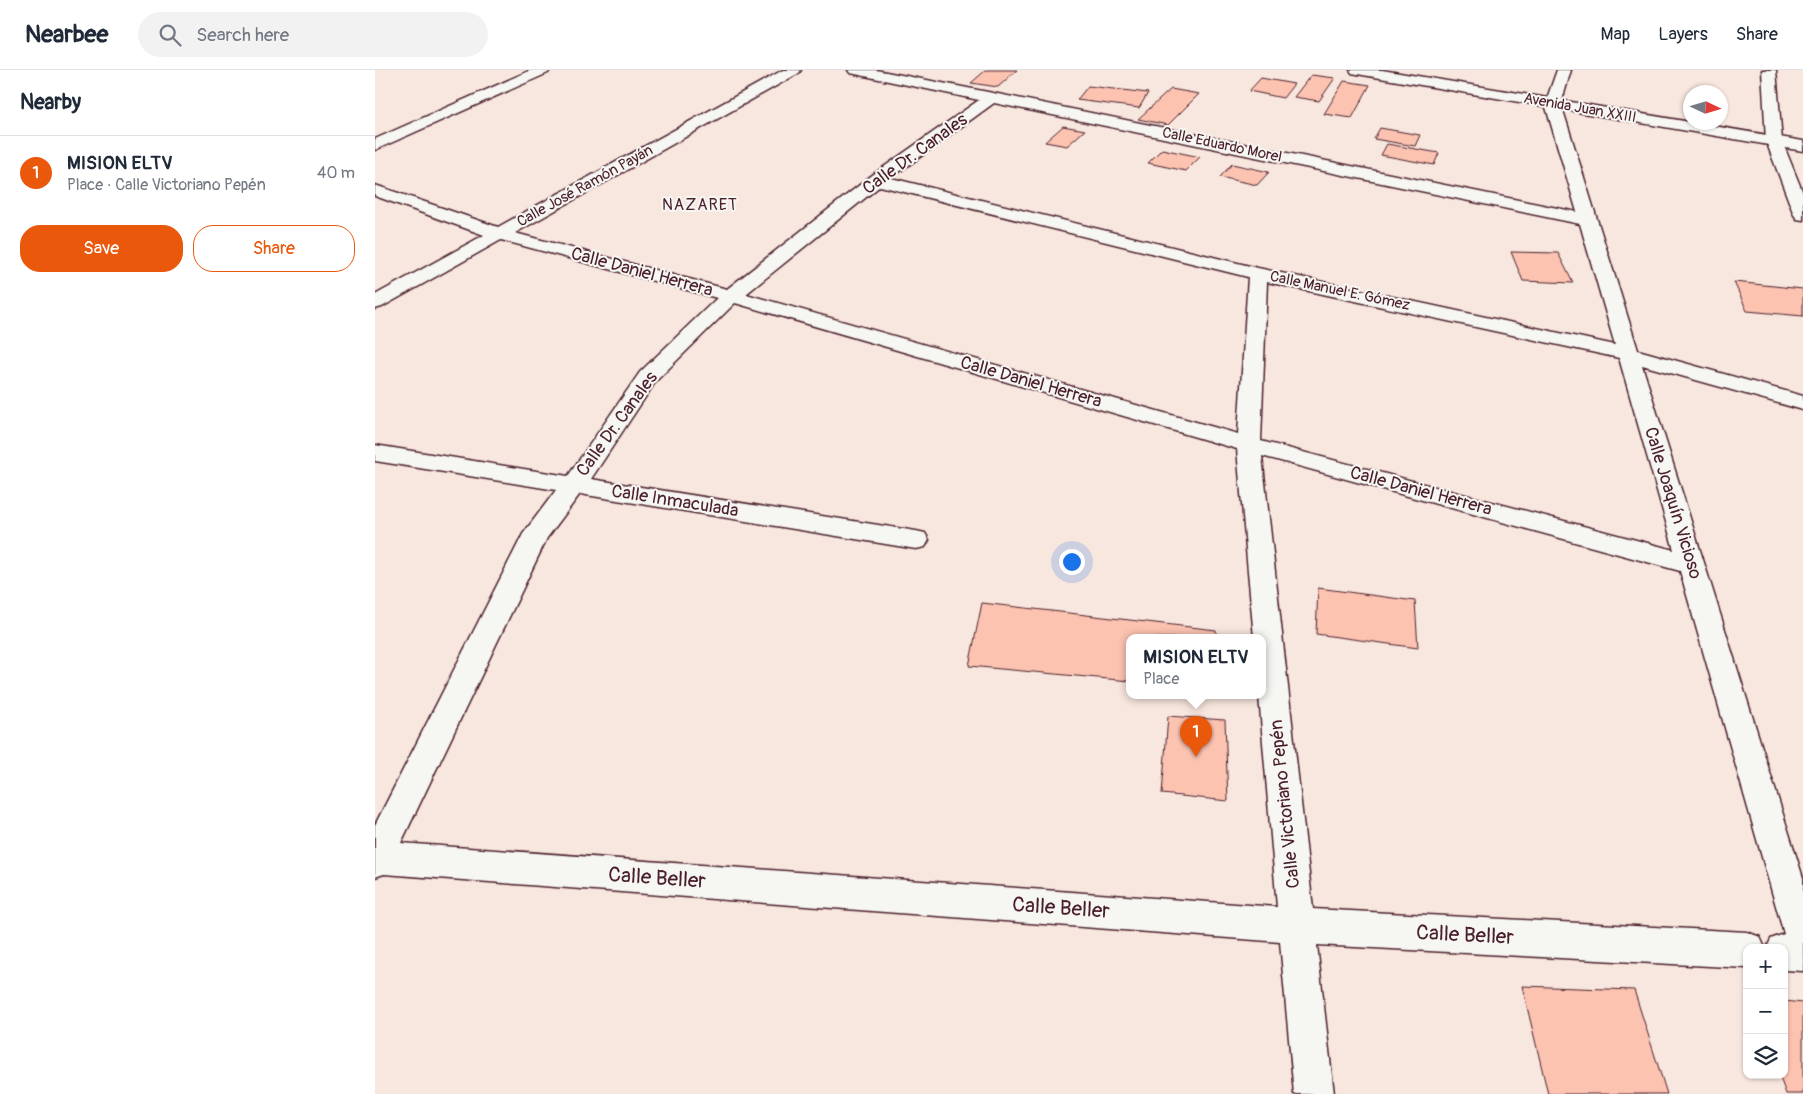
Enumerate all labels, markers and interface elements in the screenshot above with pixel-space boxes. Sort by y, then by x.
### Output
search box [138,12,488,57]
text: Nearbee [25,20,108,49]
icon: search [156,21,184,49]
text: Search here [196,23,289,47]
text: Map [1601,23,1630,46]
text: Layers [1658,23,1708,46]
text: Share [1736,23,1778,46]
north arrow [1683,85,1728,130]
text: Nearby [20,89,81,116]
street label: Avenida Juan XXIII [1522,89,1638,127]
street label: Calle Dr. Canales [858,108,972,200]
street label: Calle Eduardo Morel [1160,123,1284,167]
street label: Calle José Ramón Payán [514,141,656,231]
text: MISION ELTV [67,151,173,175]
text: 1 [33,163,39,183]
text: 40 m [317,163,355,183]
text: Place · Calle Victoriano Pepén [67,175,266,195]
district label: NAZARET [662,195,738,215]
button: Save [20,225,183,272]
button: Share [193,225,355,272]
street label: Calle Daniel Herrera [568,242,716,302]
street label: Calle Manuel E. Gómez [1268,267,1412,315]
street label: Calle Daniel Herrera [958,351,1104,413]
street label: Calle Dr. Canales [571,367,663,481]
street label: Calle Joaquín Vicioso [1639,424,1707,582]
street label: Calle Daniel Herrera [1347,461,1495,521]
street label: Calle Inmaculada [610,480,740,522]
your location [1059,549,1085,575]
popup [1126,634,1266,699]
text: MISION ELTV [1143,645,1249,669]
text: Place [1143,669,1179,689]
pin: 1 [1180,716,1212,757]
street label: Calle Victoriano Pepén [1265,718,1305,890]
street label: Calle Beller [607,861,707,895]
street label: Calle Beller [1011,891,1111,925]
street label: Calle Beller [1416,919,1515,951]
map controls [1743,944,1788,1079]
button: + [1743,944,1788,989]
button: − [1743,989,1788,1034]
button: layers [1743,1034,1788,1079]

